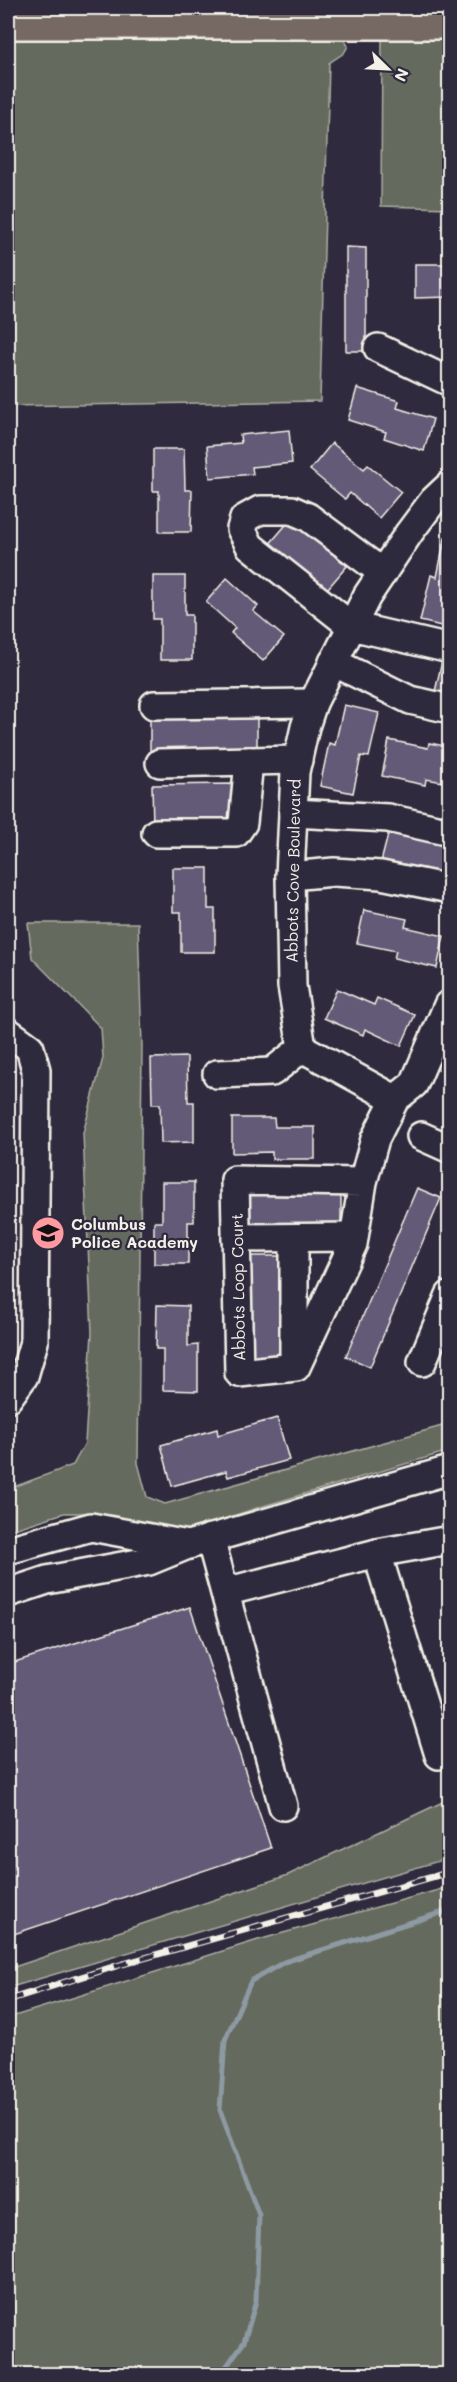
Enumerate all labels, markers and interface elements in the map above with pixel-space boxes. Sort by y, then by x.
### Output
north arrow [358,39,418,99]
text: N [390,65,414,85]
street label: Abbots Cove Boulevard [280,779,305,963]
place label: Columbus Police Academy [71,1213,198,1252]
street label: Abbots Loop Court [226,1213,249,1361]
school or university icon: Columbus Police Academy [30,1215,66,1251]

